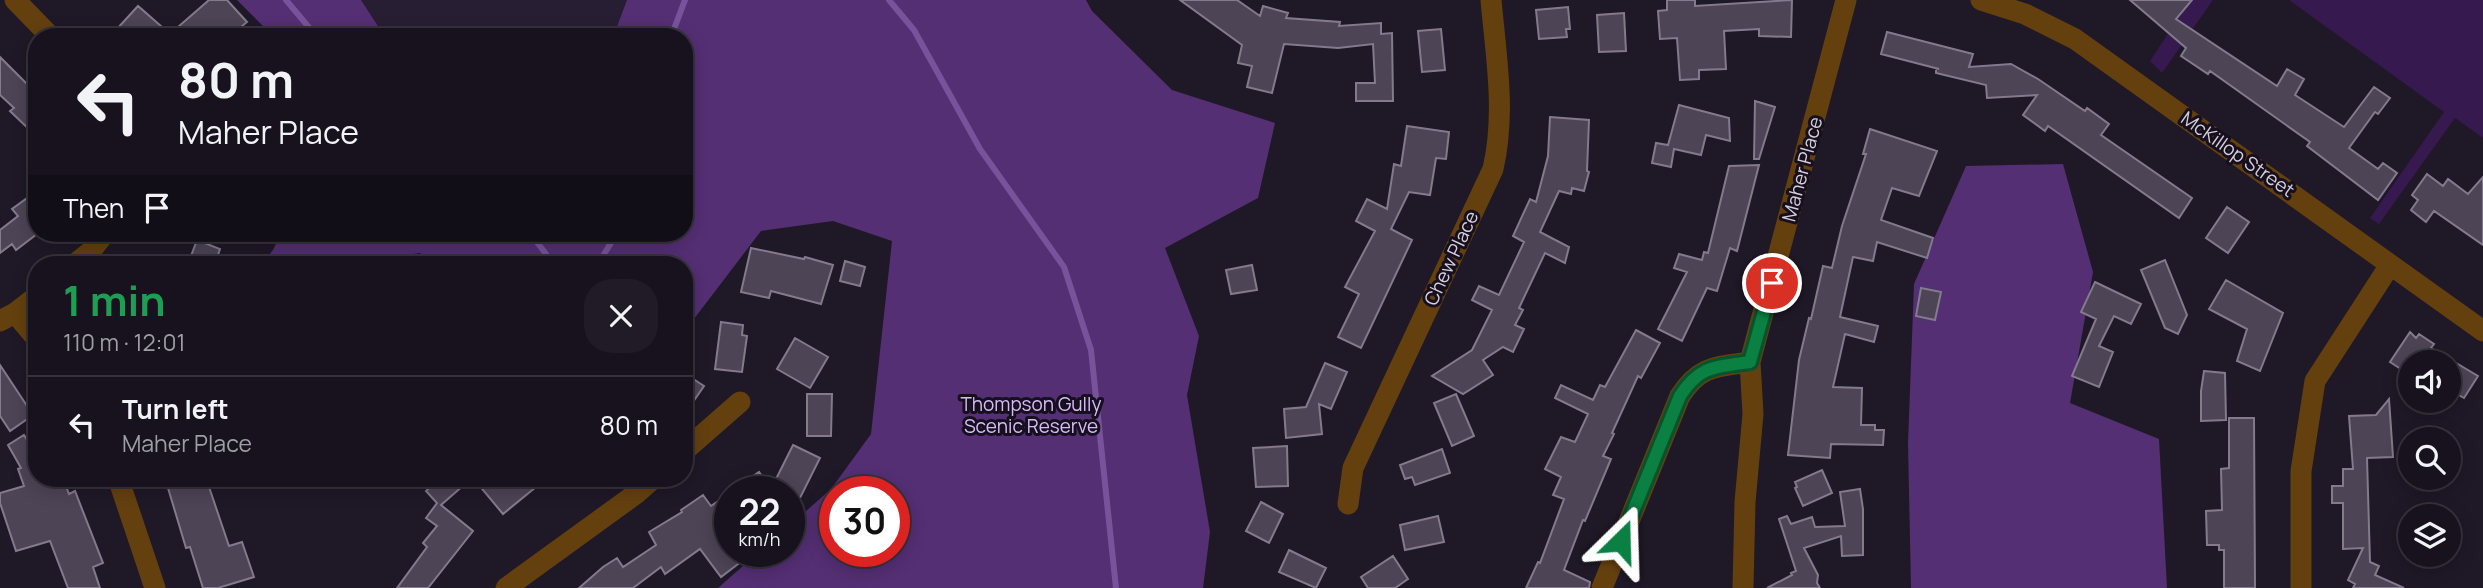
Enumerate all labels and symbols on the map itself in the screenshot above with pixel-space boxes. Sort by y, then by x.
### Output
street label: McKillop Street [2176,105,2300,203]
street label: Maher Place [1776,114,1828,224]
street label: Chew Place [1418,206,1484,310]
pin [1742,253,1802,313]
park label: Thompson Gully Scenic Reserve [961,391,1102,439]
speed limit sign: 30 [819,476,910,567]
position arrow [1584,504,1658,578]

